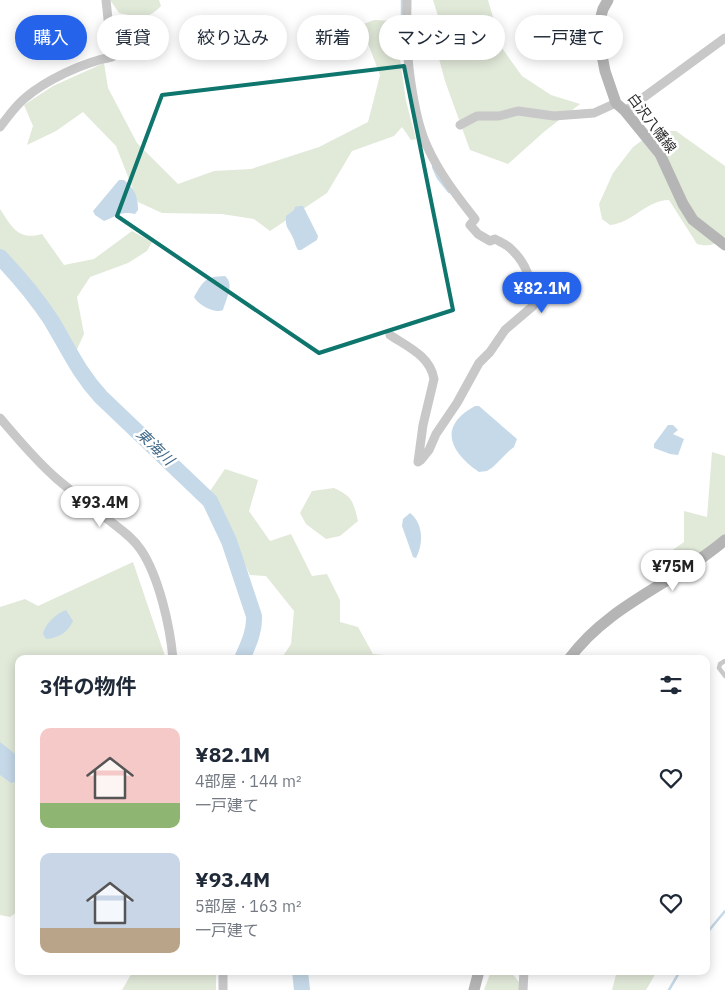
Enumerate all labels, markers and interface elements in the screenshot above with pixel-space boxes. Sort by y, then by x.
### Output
chip: 購入 [15,15,87,60]
chip: 賃貸 [97,15,169,60]
chip: 絞り込み [179,15,287,60]
chip: 新着 [297,15,369,60]
chip: マンション [379,15,505,60]
chip: 一戸建て [515,15,623,60]
street label: 白沢八幡線 [624,90,680,156]
pin: ¥82.1M [501,272,583,314]
text: ¥82.1M [513,278,571,298]
water label: 東海川 [133,424,180,470]
pin: ¥93.4M [59,486,141,528]
text: ¥93.4M [71,492,129,512]
pin: ¥75M [643,550,703,592]
text: ¥75M [652,556,694,576]
icon: filters [657,671,685,699]
text: 3件の物件 [40,672,137,700]
text: ¥82.1M [195,740,270,768]
icon: home [80,748,140,808]
icon: heart [657,764,685,792]
text: 4部屋 · 144 m² [195,771,301,791]
text: 一戸建て [195,795,259,815]
text: ¥93.4M [195,865,270,893]
icon: home [80,873,140,933]
icon: heart [657,889,685,917]
text: 5部屋 · 163 m² [195,896,301,916]
text: 一戸建て [195,920,259,940]

